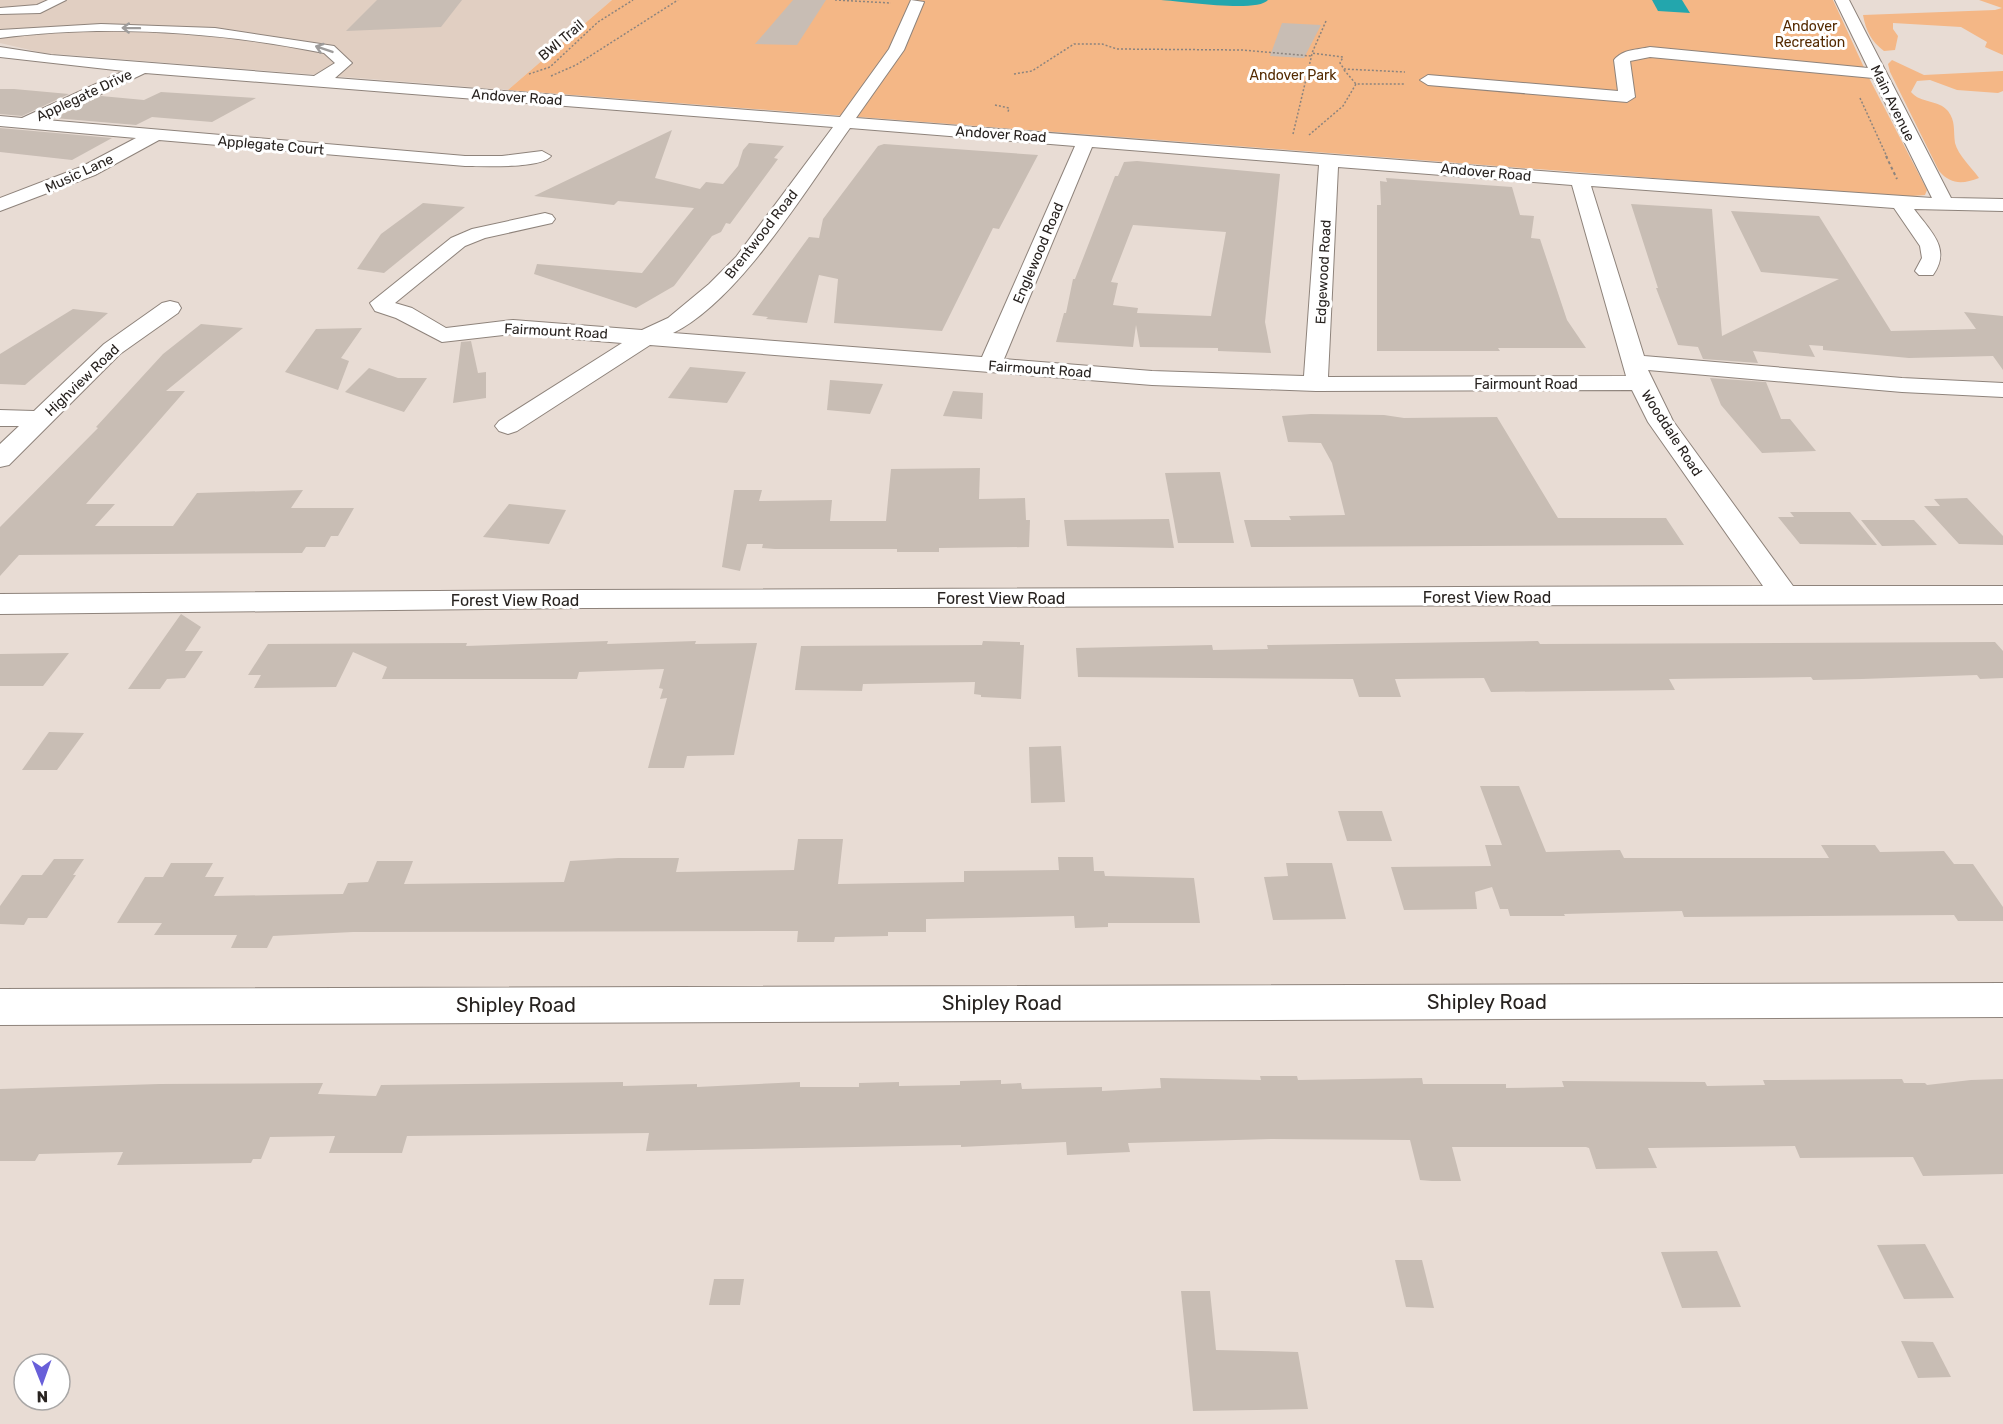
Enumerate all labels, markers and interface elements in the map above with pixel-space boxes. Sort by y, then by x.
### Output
street label: BWI Trail [535,16,588,64]
park label: Andover Recreation [1775,18,1845,51]
one-way arrow [121,22,141,34]
one-way arrow [315,43,334,54]
street label: Main Avenue [1867,62,1918,144]
street label: Applegate Drive [34,66,135,125]
park label: Andover Park [1250,67,1337,84]
street label: Andover Road [471,86,563,109]
street label: Andover Road [955,123,1047,146]
street label: Applegate Court [217,132,325,159]
street label: Music Lane [42,150,116,197]
street label: Andover Road [1440,160,1532,185]
street label: Brentwood Road [721,186,801,282]
street label: Englewood Road [1009,200,1067,306]
street label: Edgewood Road [1312,219,1335,325]
street label: Fairmount Road [504,320,608,343]
street label: Highview Road [42,341,123,420]
street label: Fairmount Road [988,357,1092,382]
street label: Fairmount Road [1474,376,1578,393]
street label: Wooddale Road [1637,387,1706,480]
street label: Forest View Road [1423,588,1551,607]
street label: Forest View Road [937,589,1065,608]
street label: Forest View Road [451,591,579,610]
street label: Shipley Road [1427,990,1547,1014]
street label: Shipley Road [942,991,1062,1015]
street label: Shipley Road [456,993,576,1017]
north arrow [12,1352,72,1412]
text: N [36,1387,48,1406]

